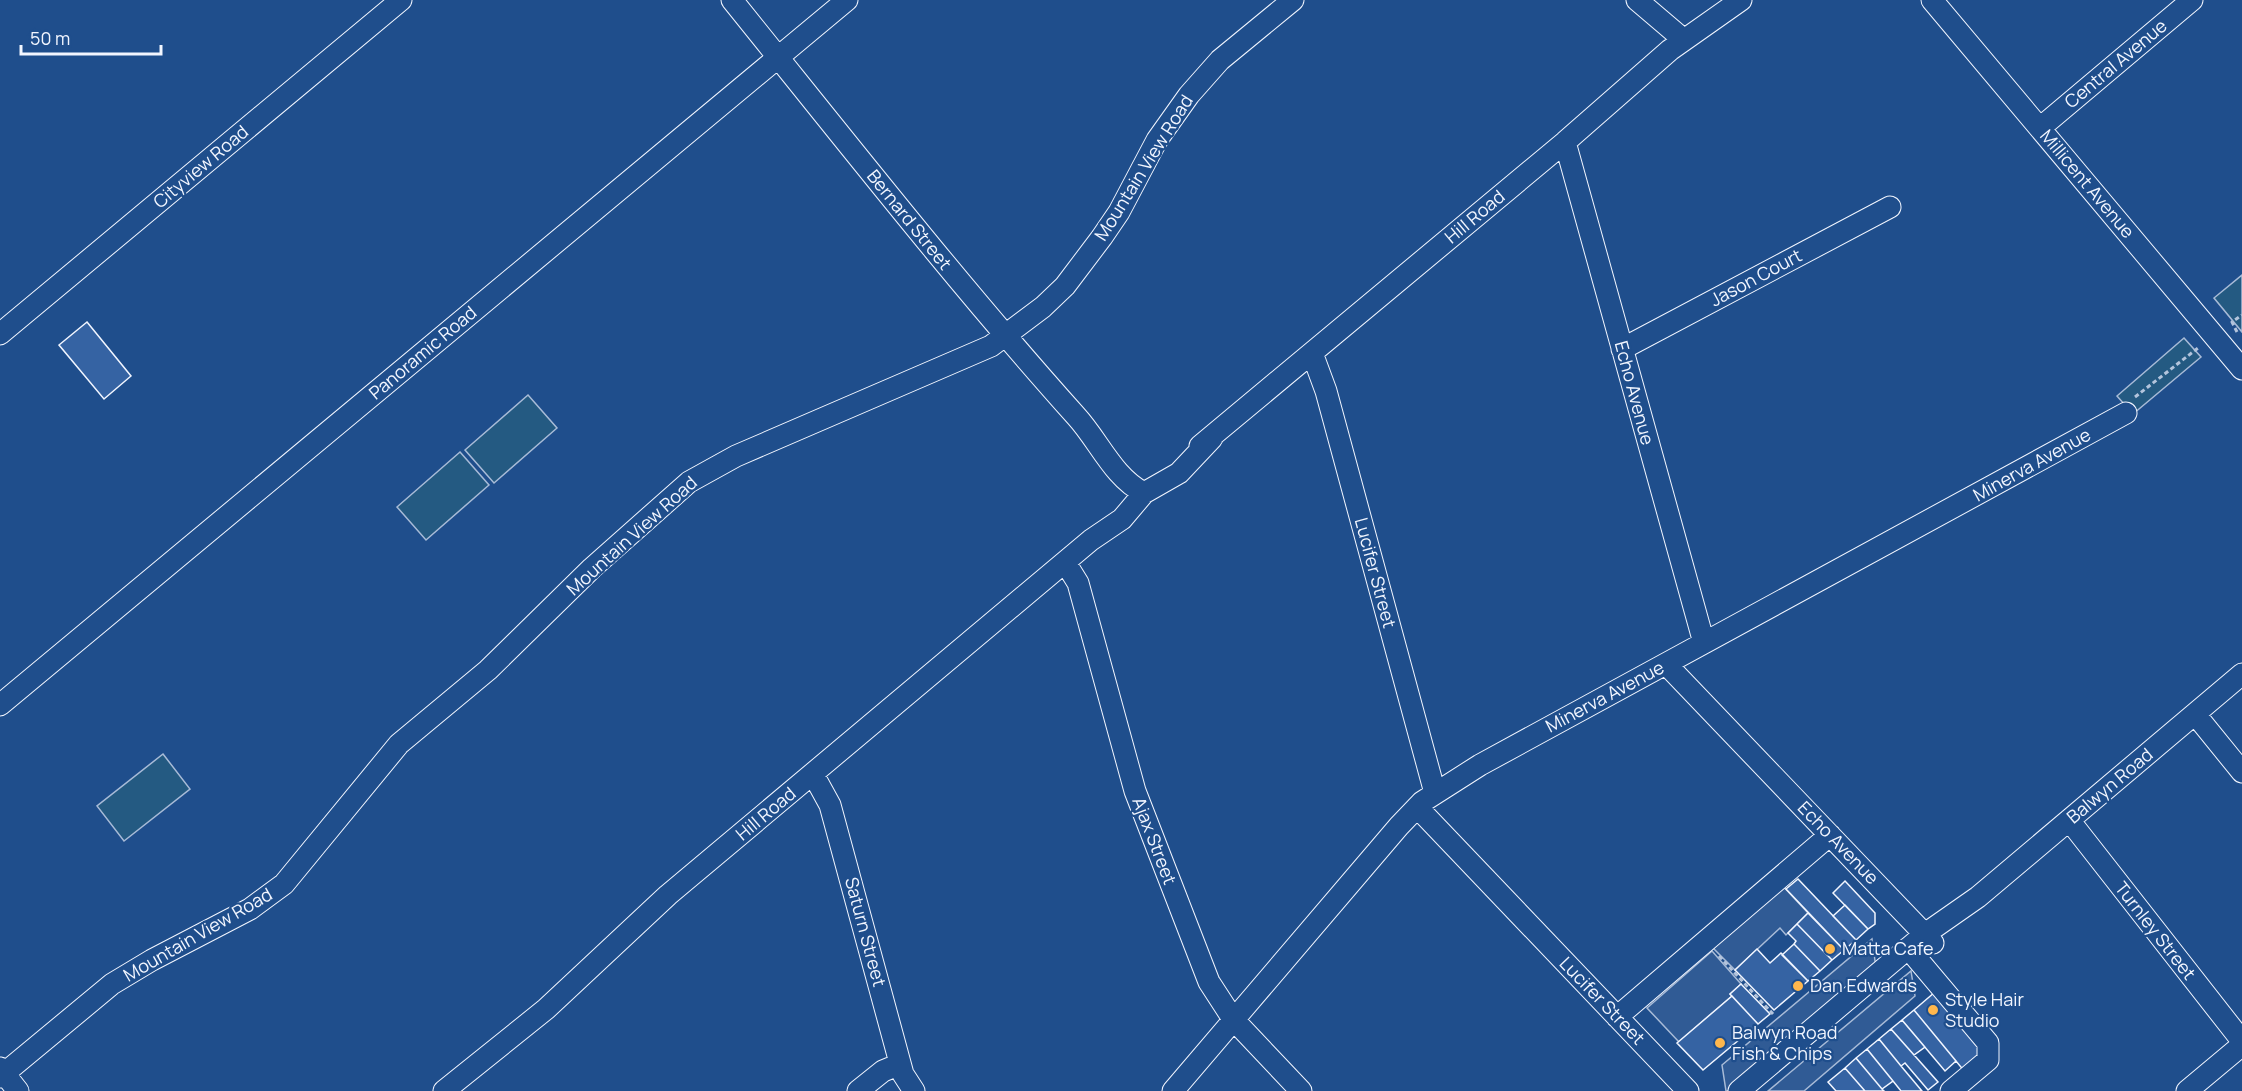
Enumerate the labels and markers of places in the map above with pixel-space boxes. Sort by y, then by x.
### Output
place label: Matta Cafe [1842,936,1934,960]
marker: Matta Cafe [1823,942,1837,956]
place label: Dan Edwards [1810,973,1917,997]
marker: Dan Edwards [1791,979,1805,993]
place label: Style Hair Studio [1945,987,2024,1032]
marker: Style Hair Studio [1926,1003,1940,1017]
place label: Balwyn Road Fish & Chips [1732,1020,1837,1065]
marker: Balwyn Road Fish & Chips [1713,1036,1727,1050]

